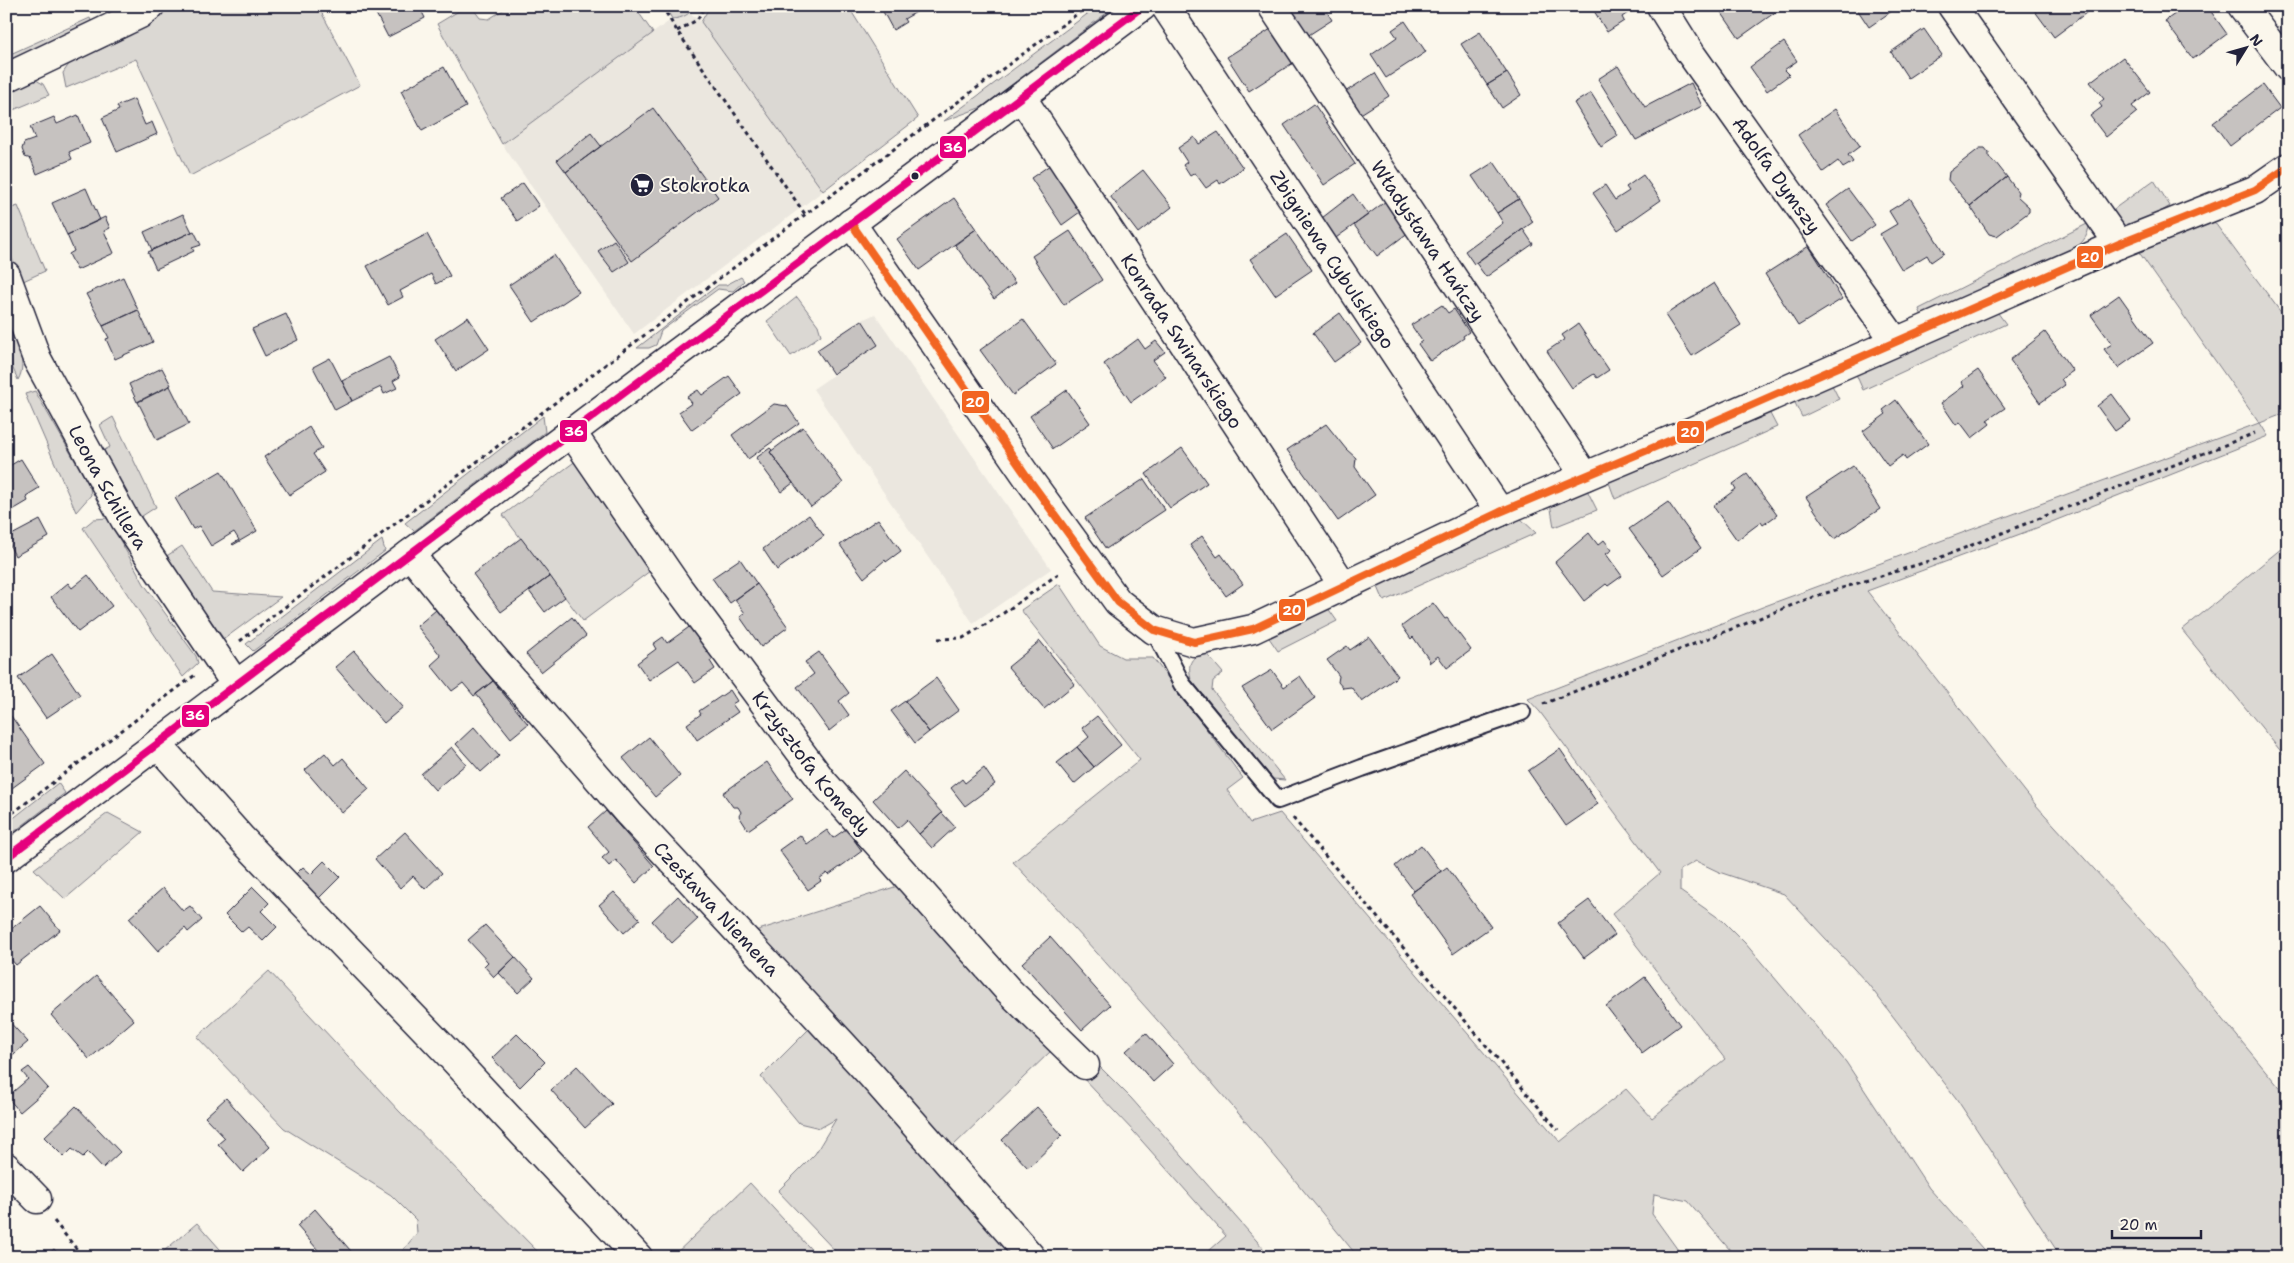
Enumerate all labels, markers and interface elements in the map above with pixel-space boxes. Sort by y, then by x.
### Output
north arrow [2222,22,2272,72]
text: N [2246,30,2267,50]
street label: Adolfa Dymszy [1727,112,1827,239]
line badge: 36 [939,135,967,159]
text: 36 [943,138,963,156]
street label: Władysława Hańczy [1365,155,1491,327]
street label: Zbigniewa Cybulskiego [1264,166,1401,354]
unlabelled marker [910,171,920,181]
supermarket icon: Stokrotka [629,172,655,198]
place label: Stokrotka [660,173,750,198]
line badge: 20 [2076,245,2104,269]
text: 20 [2080,248,2100,266]
street label: Konrada Swinarskiego [1115,249,1249,434]
line badge: 20 [961,390,990,414]
text: 20 [965,393,985,411]
line badge: 36 [559,419,588,443]
line badge: 20 [1676,420,1705,444]
street label: Leona Schillera [62,421,153,555]
text: 36 [564,422,584,440]
text: 20 [1680,423,1700,441]
line badge: 20 [1278,598,1306,622]
text: 20 [1282,601,1302,619]
street label: Krzysztofa Komedy [746,686,876,840]
line badge: 36 [181,704,210,728]
text: 36 [185,706,205,724]
street label: Czesława Niemena [648,836,785,982]
scale bar [2112,1208,2200,1240]
text: 20 m [2119,1215,2158,1235]

